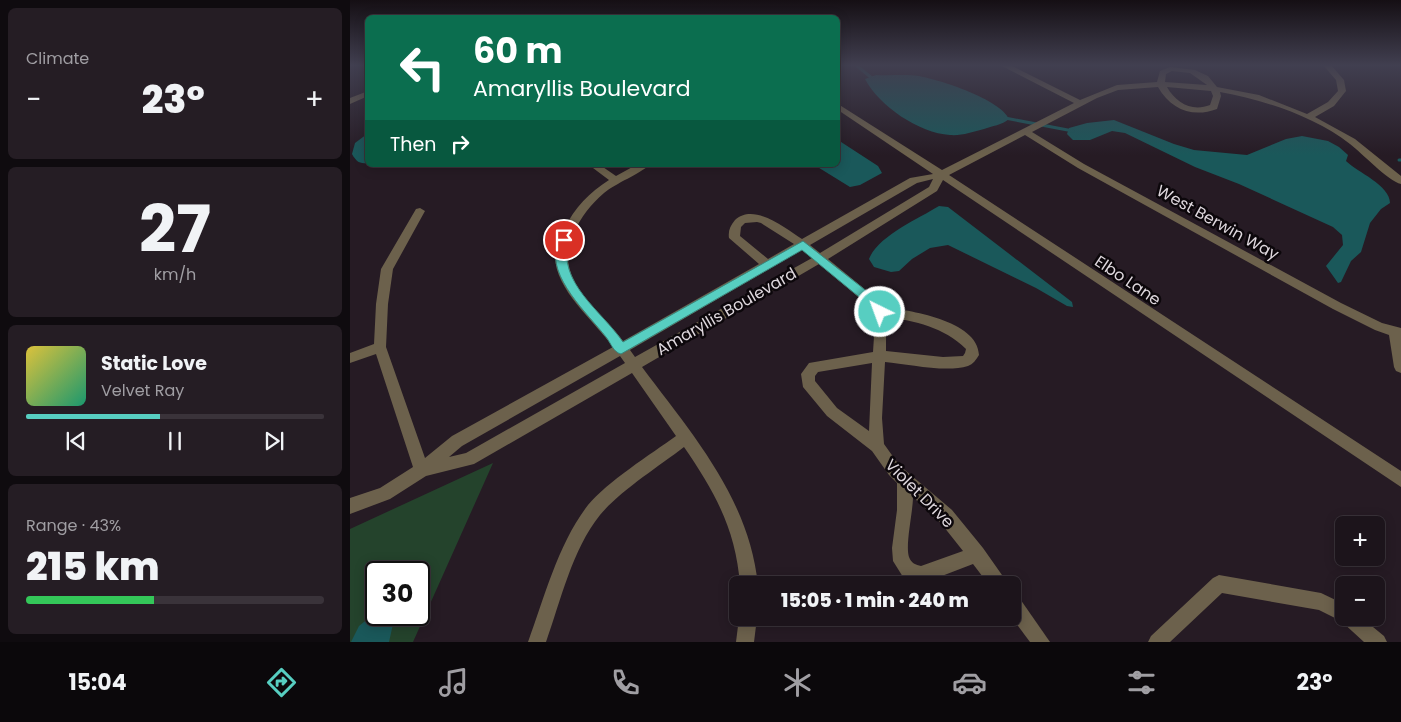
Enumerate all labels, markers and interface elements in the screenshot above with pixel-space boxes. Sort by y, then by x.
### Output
text: 60 m [473,26,563,75]
icon: left [390,35,455,100]
text: Climate [26,47,89,70]
text: 23° [142,73,205,126]
text: Amaryllis Boulevard [473,73,691,104]
text: − [26,80,41,119]
text: + [305,80,324,119]
icon: right [446,130,474,158]
text: Then [390,131,436,158]
street label: West Berwin Way [1152,179,1283,266]
text: 27 [139,184,211,275]
pin [543,219,585,261]
icon: arrive [550,226,578,254]
street label: Elbo Lane [1090,250,1165,311]
street label: Amaryllis Boulevard [652,262,801,361]
text: km/h [154,263,196,286]
position arrow [853,285,905,337]
text: Static Love [101,350,207,377]
text: Velvet Ray [101,379,184,402]
icon: previous [62,427,90,455]
icon: pause [161,427,189,455]
icon: next [260,427,288,455]
street label: Violet Drive [880,454,959,533]
text: Range · 43% [26,514,121,537]
map controls [1335,516,1385,626]
button: + [1335,516,1385,566]
text: 215 km [26,540,160,593]
speed limit sign: 30 [365,561,430,626]
button: − [1335,576,1385,626]
text: 15:05 · 1 min · 240 m [781,587,969,614]
icon: directions [264,665,299,700]
icon: music [436,665,471,700]
icon: phone [608,665,643,700]
icon: climate [780,665,815,700]
icon: car [952,665,987,700]
icon: filters [1124,665,1159,700]
text: 15:04 [69,667,127,698]
text: 23° [1296,667,1332,698]

